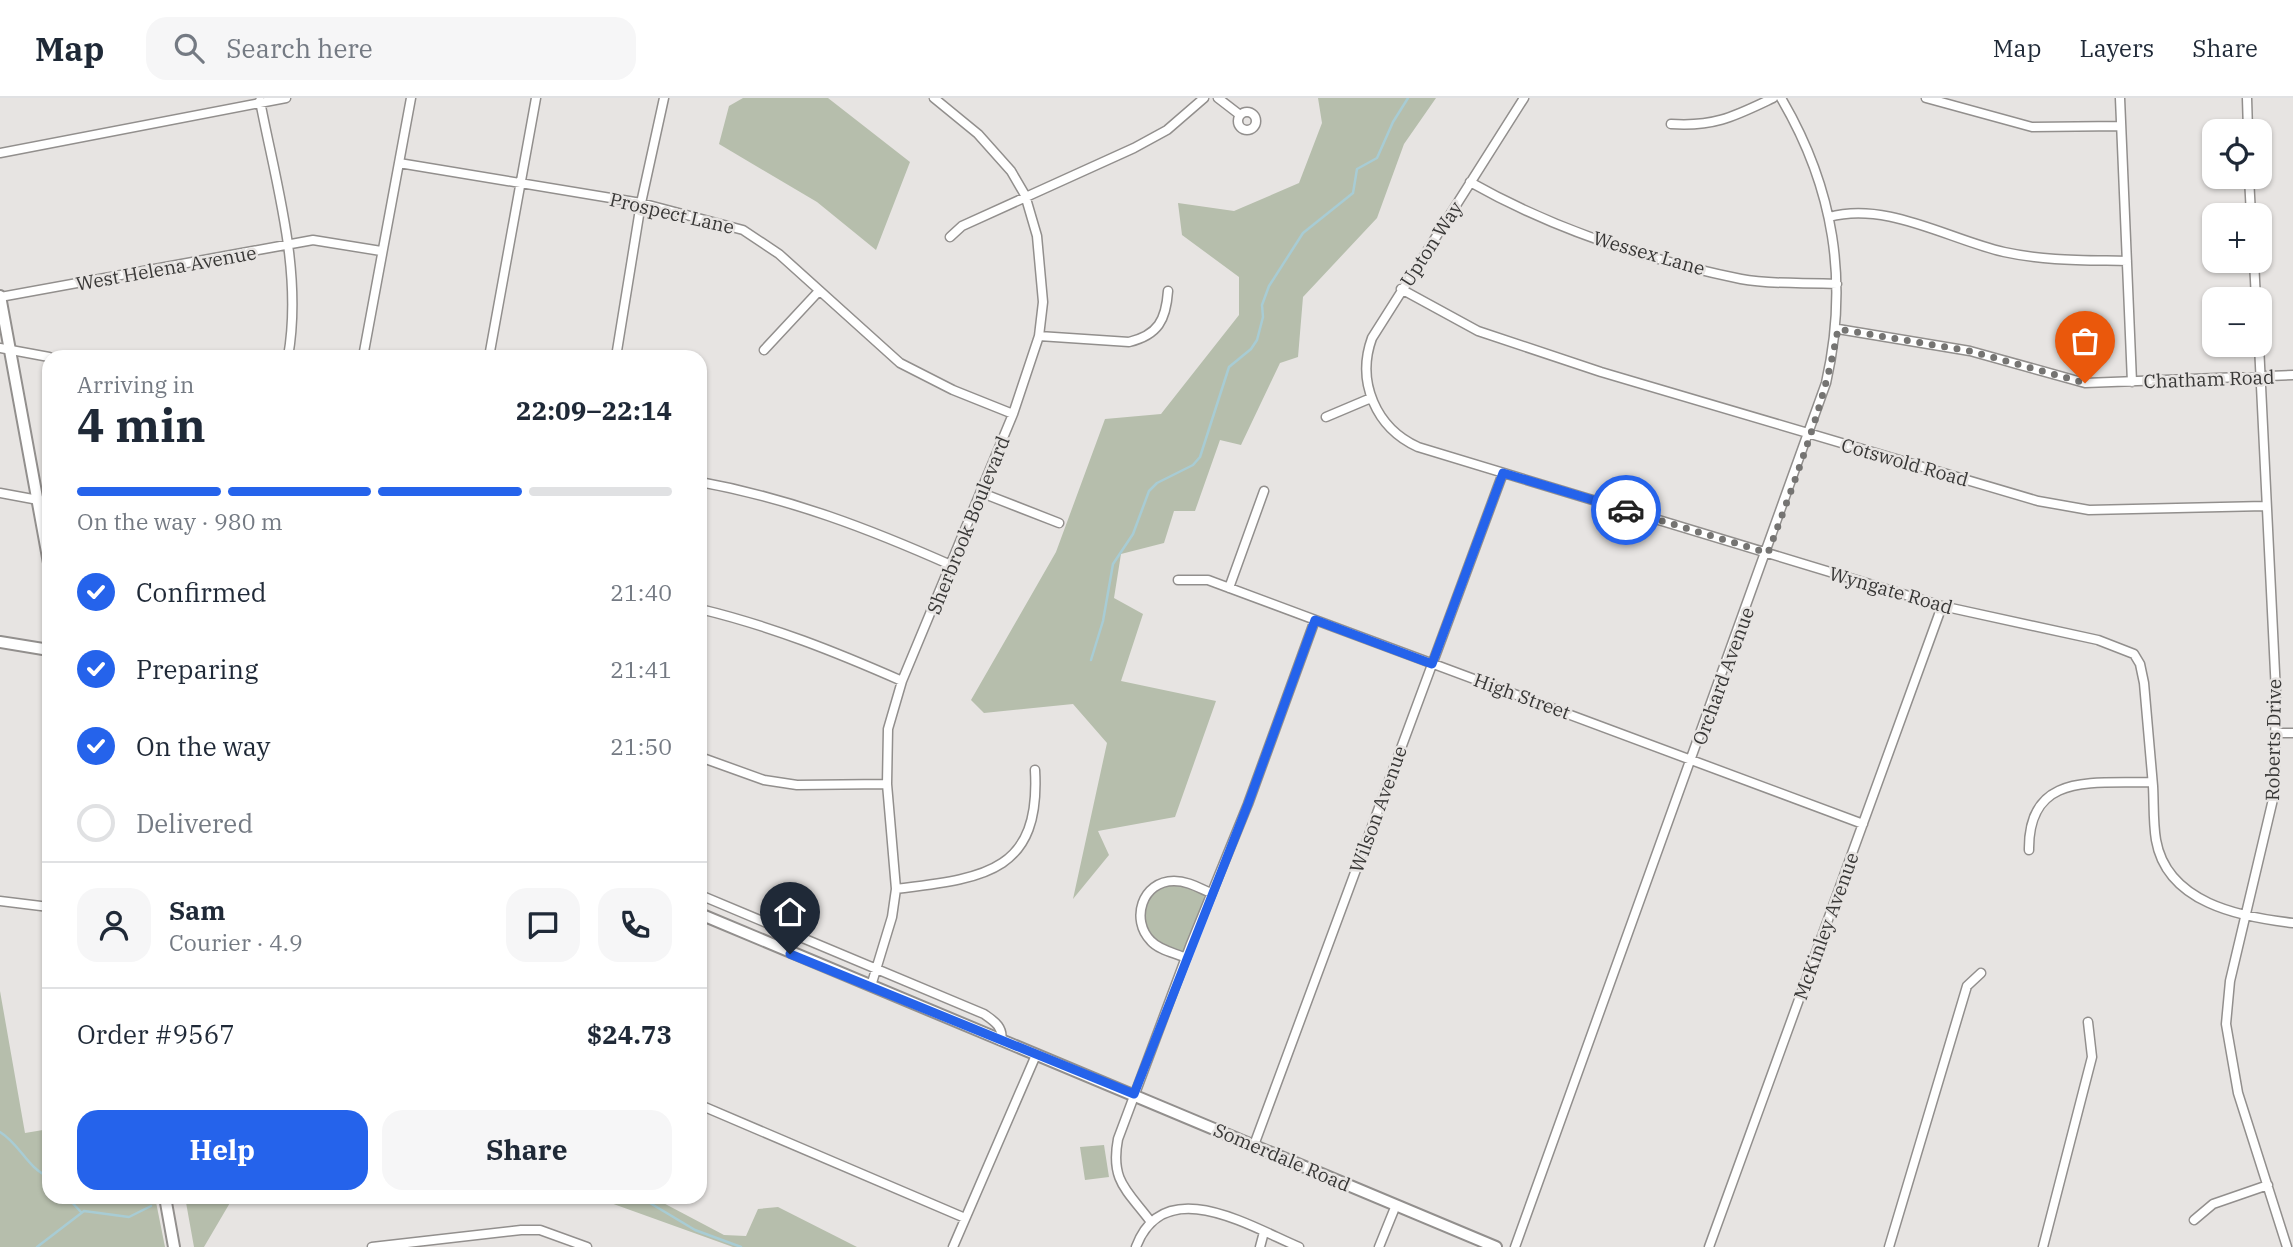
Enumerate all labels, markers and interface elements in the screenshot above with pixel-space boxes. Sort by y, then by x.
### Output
search box [146,17,636,80]
text: Map [35,27,104,70]
icon: search [170,29,208,67]
text: Search here [226,31,373,65]
text: Map [1993,32,2041,64]
text: Layers [2079,32,2154,64]
text: Share [2192,32,2258,64]
map controls [2202,119,2272,357]
button: locate [2202,119,2272,189]
street label: Prospect Lane [607,187,737,239]
street label: Upton Way [1394,196,1468,291]
button: + [2202,203,2272,273]
street label: Wessex Lane [1590,226,1708,280]
street label: West Helena Avenue [74,240,258,296]
button: − [2202,287,2272,357]
pin [2055,311,2115,383]
icon: bag [2066,322,2104,360]
street label: Chatham Road [2143,365,2275,393]
text: Arriving in [77,369,194,399]
text: 22:09–22:14 [516,393,672,427]
text: 4 min [77,395,206,455]
street label: Sherbrook Boulevard [921,432,1015,618]
street label: Cotswold Road [1839,432,1971,492]
courier [1591,475,1661,545]
icon: car [1607,491,1645,529]
text: On the way · 980 m [77,506,283,536]
street label: Wyngate Road [1826,561,1956,619]
icon: check [77,573,115,611]
text: Confirmed [136,575,267,609]
text: 21:40 [610,577,672,607]
street label: Orchard Avenue [1687,604,1759,748]
icon: check [77,650,115,688]
text: Preparing [136,652,258,686]
text: 21:41 [610,654,672,684]
street label: High Street [1470,667,1574,725]
street label: Roberts Drive [2260,679,2286,801]
icon: check [77,727,115,765]
text: On the way [136,729,270,763]
text: 21:50 [610,731,672,761]
street label: Wilson Avenue [1344,742,1412,876]
text: Delivered [136,806,253,840]
street label: McKinley Avenue [1788,849,1864,1003]
pin [760,882,820,954]
button: person [77,888,151,962]
button: chat [506,888,580,962]
button: phone [598,888,672,962]
text: Sam [169,893,225,927]
icon: home [771,893,809,931]
text: Courier · 4.9 [169,927,303,957]
text: Order #9567 [77,1017,235,1051]
text: $24.73 [587,1017,672,1051]
button: Help [77,1110,368,1190]
button: Share [382,1110,672,1190]
street label: Somerdale Road [1210,1117,1354,1197]

